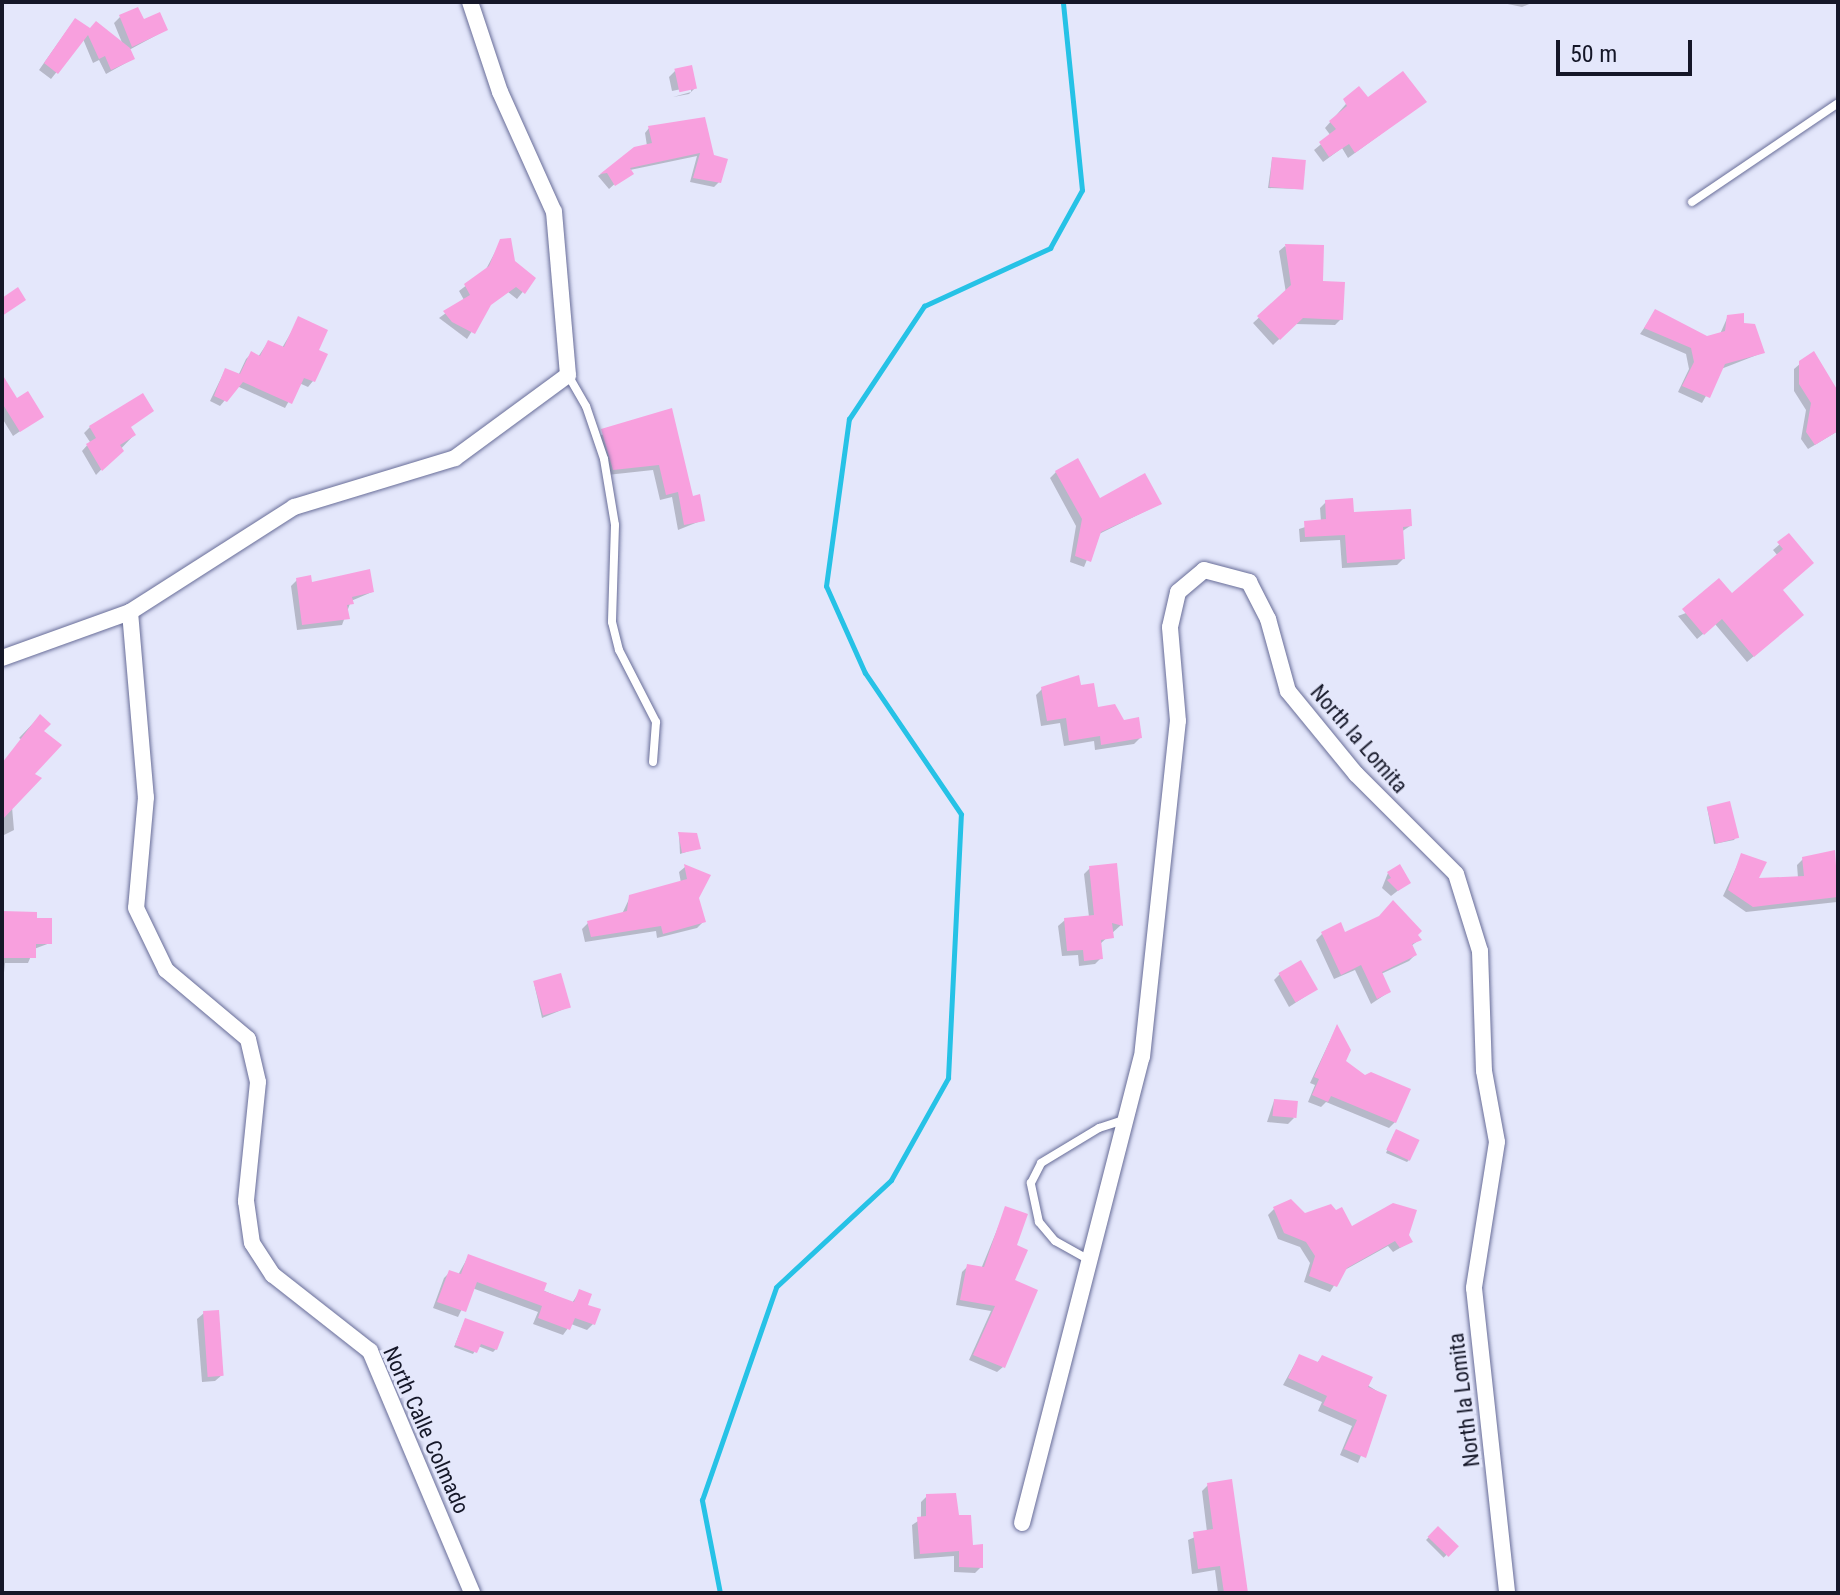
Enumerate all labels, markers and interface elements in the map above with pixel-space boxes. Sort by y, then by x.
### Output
scale bar [1560,24,1696,74]
text: 50 m [1570,40,1617,68]
street label: North la Lomita [1305,679,1413,799]
street label: North la Lomita [1443,1331,1485,1469]
street label: North Calle Colmado [377,1342,475,1518]

